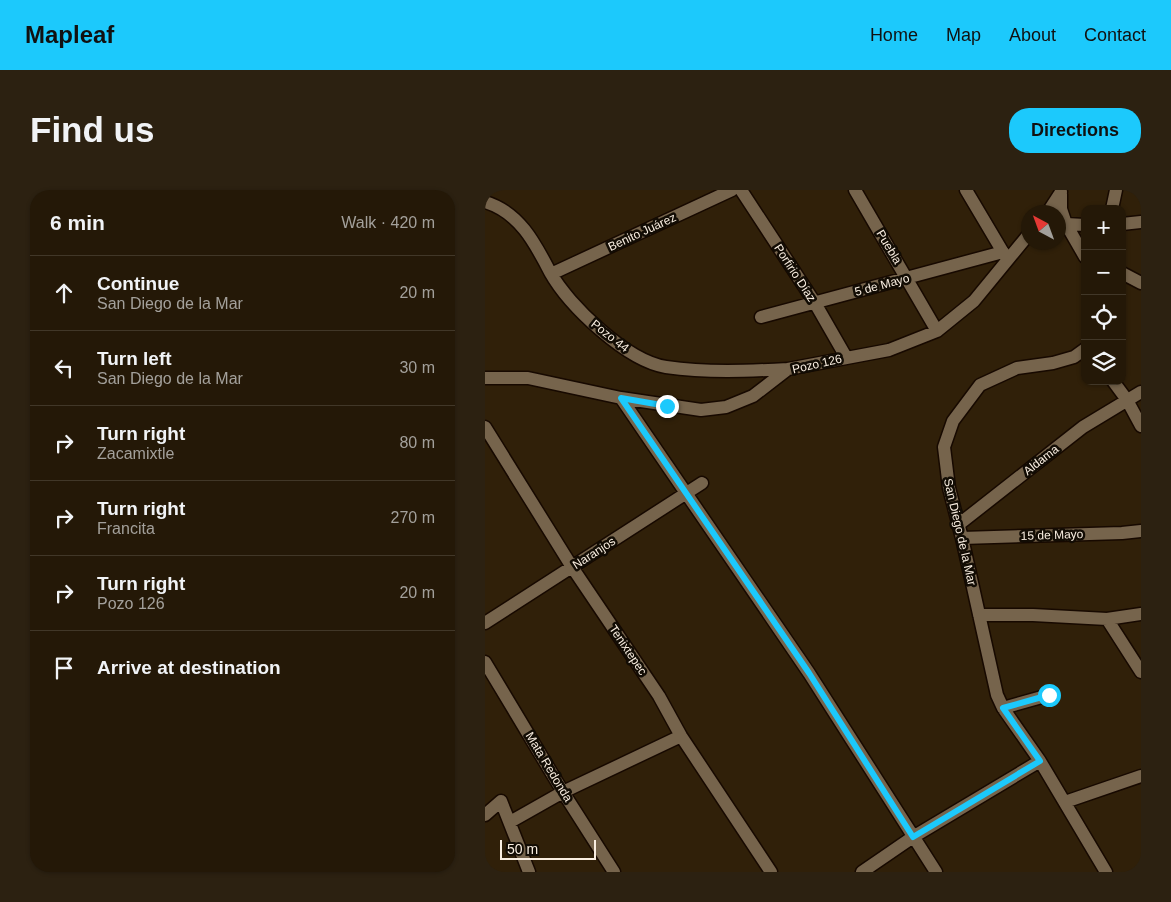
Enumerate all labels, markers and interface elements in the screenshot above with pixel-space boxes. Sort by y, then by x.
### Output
text: Mapleaf [25,21,114,48]
text: Home [870,25,918,45]
text: Map [946,25,981,45]
text: About [1009,25,1056,45]
text: Contact [1084,25,1146,45]
button: Directions [1009,108,1141,153]
text: Find us [30,110,154,149]
north arrow [1021,205,1066,250]
map controls [1081,205,1126,385]
button: + [1081,205,1126,250]
street label: Benito Juárez [606,210,678,254]
text: 6 min [50,211,105,234]
text: Walk · 420 m [341,214,435,231]
street label: Puebla [873,227,905,267]
street label: Porfirio Díaz [771,241,819,305]
button: − [1081,250,1126,295]
street label: 5 de Mayo [853,271,911,299]
text: Continue [97,273,179,294]
icon: ahead [50,279,78,307]
text: 20 m [399,284,435,301]
text: San Diego de la Mar [97,295,243,312]
button: locate [1081,295,1126,340]
street label: Pozo 44 [588,317,632,355]
button: layers [1081,340,1126,385]
text: Turn left [97,348,172,369]
street label: Pozo 126 [791,351,844,377]
icon: left [50,354,78,382]
text: 30 m [399,359,435,376]
text: San Diego de la Mar [97,370,243,387]
route end [656,395,679,418]
text: Turn right [97,423,185,444]
icon: right [50,429,78,457]
text: 80 m [399,434,435,451]
street label: Aldama [1021,442,1062,478]
text: Zacamixtle [97,445,174,462]
street label: San Diego de la Mar [941,477,979,587]
text: Turn right [97,498,185,519]
icon: right [50,504,78,532]
text: 270 m [391,509,435,526]
text: Francita [97,520,155,537]
street label: 15 de Mayo [1020,527,1084,543]
street label: Naranjos [570,534,618,572]
text: Turn right [97,573,185,594]
icon: right [50,579,78,607]
text: 20 m [399,584,435,601]
text: Pozo 126 [97,595,165,612]
street label: Tenixtepec [606,622,650,678]
icon: arrive [50,654,78,682]
text: Arrive at destination [97,657,281,678]
route start [1038,684,1061,707]
street label: Mata Redonda [523,730,575,805]
scale bar [500,837,596,860]
text: 50 m [507,841,538,857]

